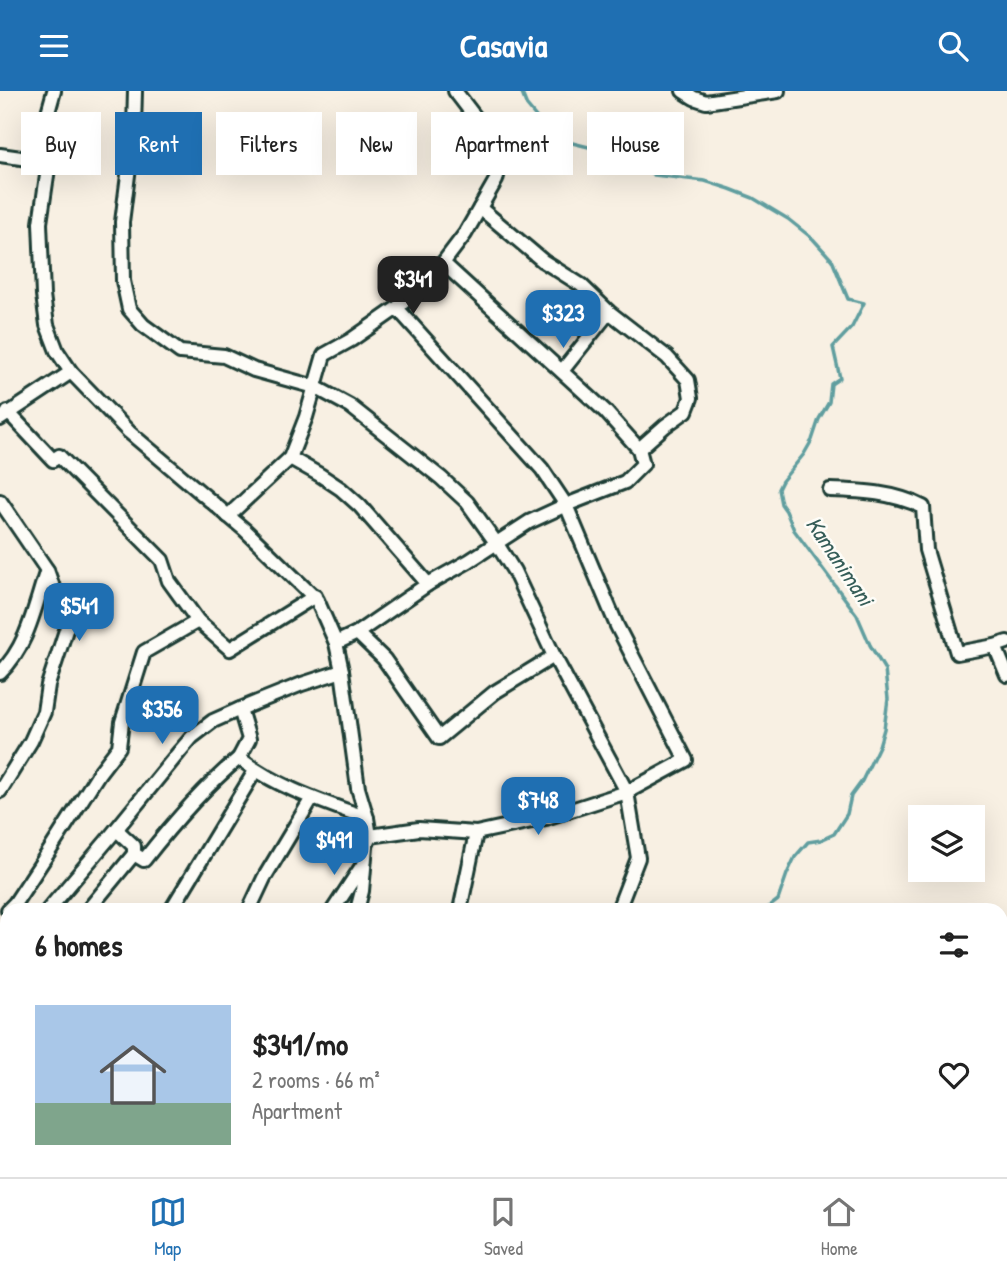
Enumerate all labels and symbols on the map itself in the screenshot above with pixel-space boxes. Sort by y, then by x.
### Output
pin: $341 [372,257,454,316]
pin: $323 [522,291,604,350]
water label: Kamanimani [799,510,883,613]
pin: $541 [38,583,120,643]
pin: $356 [121,687,203,746]
pin: $748 [497,777,579,837]
pin: $491 [293,817,375,877]

